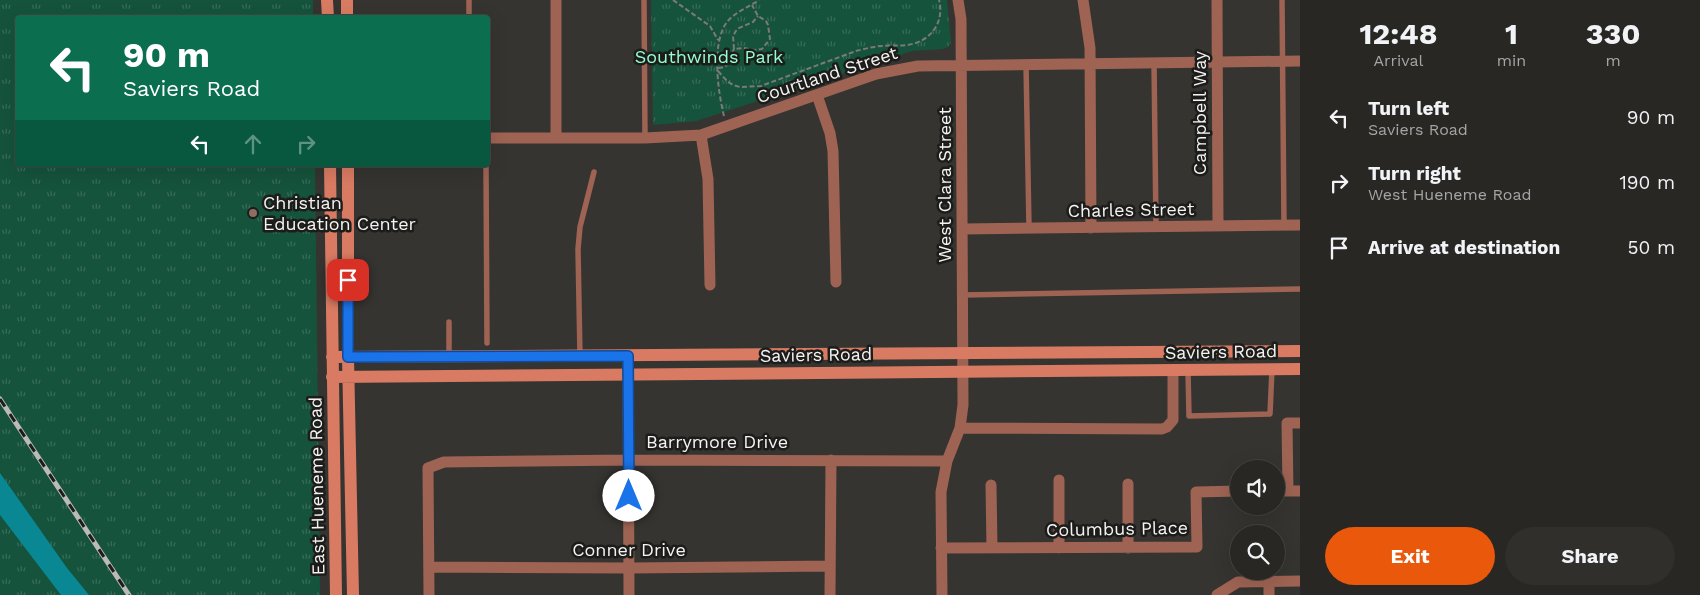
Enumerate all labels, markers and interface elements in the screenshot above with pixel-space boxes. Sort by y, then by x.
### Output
text: 12:48 [1359,16,1437,51]
text: 1 [1505,16,1518,51]
text: 330 [1586,16,1641,51]
text: 90 m [123,34,210,76]
icon: left [40,35,105,100]
street label: Courtland Street [754,42,900,107]
park label: Southwinds Park [635,46,783,67]
street label: Campbell Way [1189,50,1210,175]
text: Arrival [1373,51,1423,70]
text: min [1497,51,1526,70]
text: m [1605,51,1621,70]
text: Saviers Road [123,76,260,101]
text: Turn left [1368,97,1449,120]
icon: left [1325,104,1353,132]
text: 90 m [1627,106,1675,129]
street label: West Clara Street [934,107,955,263]
text: Saviers Road [1368,120,1468,139]
icon: left [186,130,214,158]
icon: ahead [239,130,267,158]
icon: right [292,130,320,158]
text: Turn right [1368,162,1461,185]
icon: right [1325,169,1353,197]
text: 190 m [1619,171,1675,194]
text: West Hueneme Road [1368,185,1532,204]
place label: Christian Education Center [263,192,416,234]
street label: Charles Street [1067,198,1195,221]
marker: Christian Education Center [247,207,259,219]
icon: arrive [1325,234,1353,262]
text: Arrive at destination [1368,236,1560,259]
text: 50 m [1628,236,1675,259]
pin [327,259,369,301]
icon: arrive [334,266,362,294]
street label: Saviers Road [1165,340,1277,363]
street label: Saviers Road [760,343,872,366]
street label: East Hueneme Road [304,397,329,575]
street label: Barrymore Drive [646,431,788,452]
map controls [1230,460,1285,580]
button: sound [1230,460,1285,515]
position arrow [602,469,654,521]
street label: Columbus Place [1046,517,1188,540]
button: search [1230,525,1285,580]
button: Exit [1325,527,1495,585]
button: Share [1505,527,1675,585]
street label: Conner Drive [572,539,686,560]

